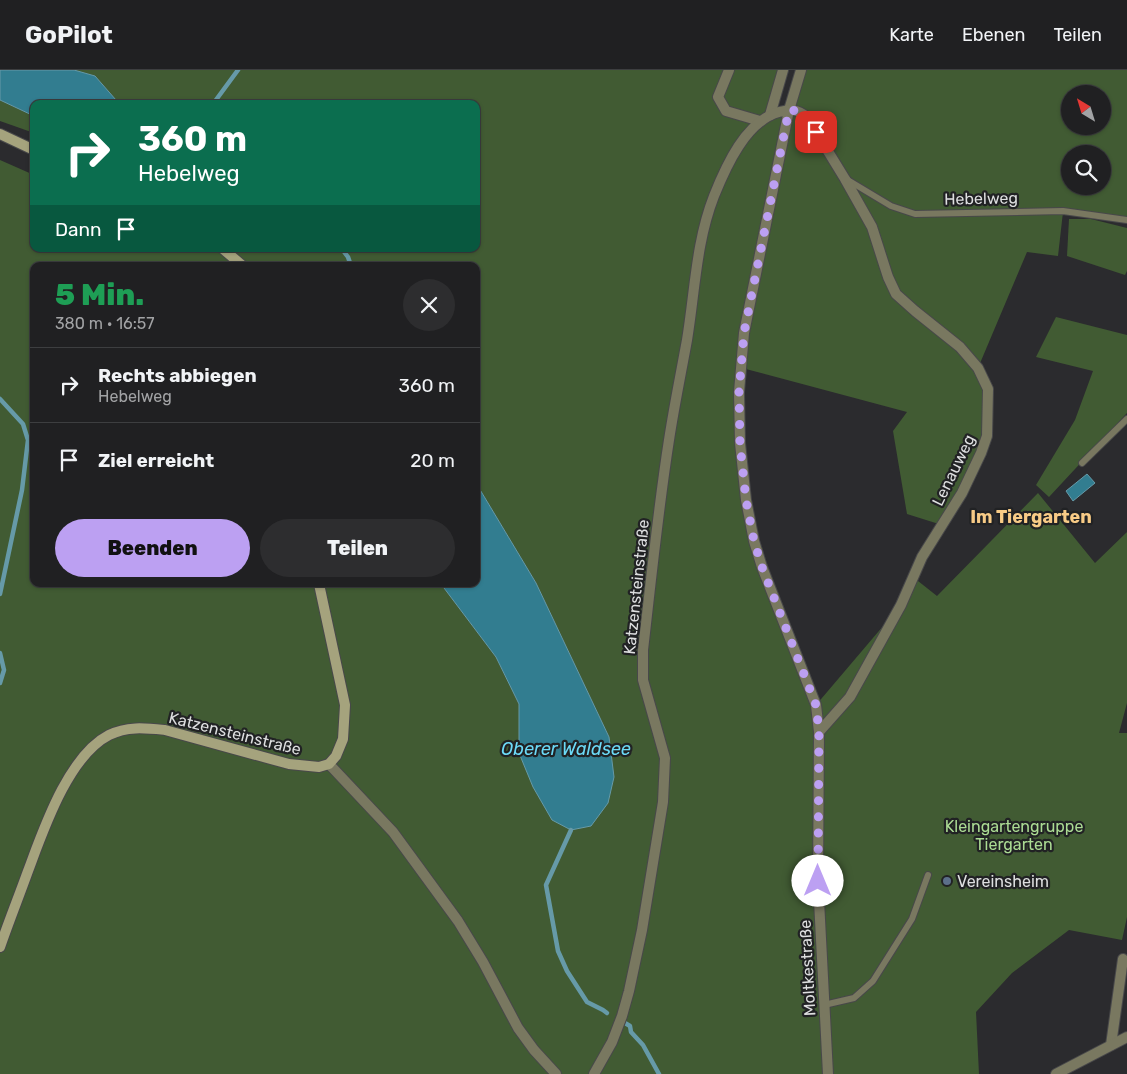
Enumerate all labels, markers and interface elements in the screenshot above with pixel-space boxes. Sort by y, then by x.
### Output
text: GoPilot [25,21,113,49]
text: Karte [889,24,934,46]
text: Ebenen [962,24,1026,46]
text: Teilen [1054,24,1102,46]
north arrow [1061,85,1111,135]
map controls [1061,85,1111,195]
pin [795,111,837,153]
text: 360 m [138,118,247,160]
icon: arrive [802,118,830,146]
icon: right [55,120,120,185]
button: search [1061,145,1111,195]
text: Hebelweg [138,160,240,187]
street label: Hebelweg [944,188,1018,209]
icon: arrive [112,215,140,243]
text: Dann [55,218,102,241]
text: 5 Min. [55,277,144,313]
button: close [403,279,455,331]
text: 380 m · 16:57 [55,314,155,333]
text: Rechts abbiegen [98,364,257,387]
icon: right [55,371,83,399]
text: 360 m [399,374,455,397]
text: Hebelweg [98,387,172,406]
street label: Lenauweg [928,431,979,509]
icon: arrive [55,446,83,474]
text: Ziel erreicht [98,449,214,472]
text: 20 m [410,449,455,472]
district label: Im Tiergarten [970,506,1092,528]
button: Beenden [55,519,250,577]
button: Teilen [260,519,455,577]
street label: Katzensteinstraße [620,519,653,656]
street label: Katzensteinstraße [167,708,303,759]
water label: Oberer Waldsee [501,738,631,760]
park label: Kleingartengruppe Tiergarten [945,817,1083,854]
position arrow [791,854,843,906]
place label: Vereinsheim [957,872,1049,891]
marker: Vereinsheim [941,875,953,887]
street label: Moltkestraße [795,919,820,1017]

